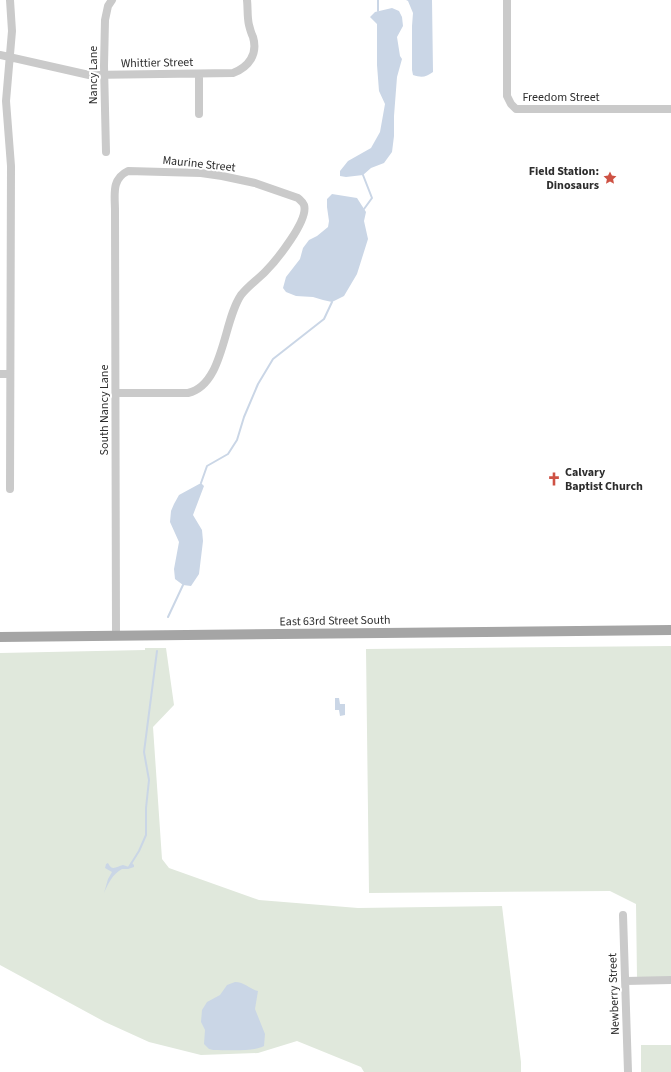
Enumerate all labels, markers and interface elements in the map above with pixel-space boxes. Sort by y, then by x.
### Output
street label: Nancy Lane [85,46,102,104]
street label: Whittier Street [121,54,193,72]
street label: Freedom Street [522,89,600,106]
street label: Maurine Street [162,152,236,176]
place label: Field Station: Dinosaurs [529,163,599,194]
place icon: Field Station: Dinosaurs [602,170,618,186]
street label: South Nancy Lane [96,365,113,455]
place label: Calvary Baptist Church [565,464,643,495]
church icon: Calvary Baptist Church [546,471,562,487]
street label: East 63rd Street South [279,612,391,630]
street label: Newberry Street [604,953,624,1035]

